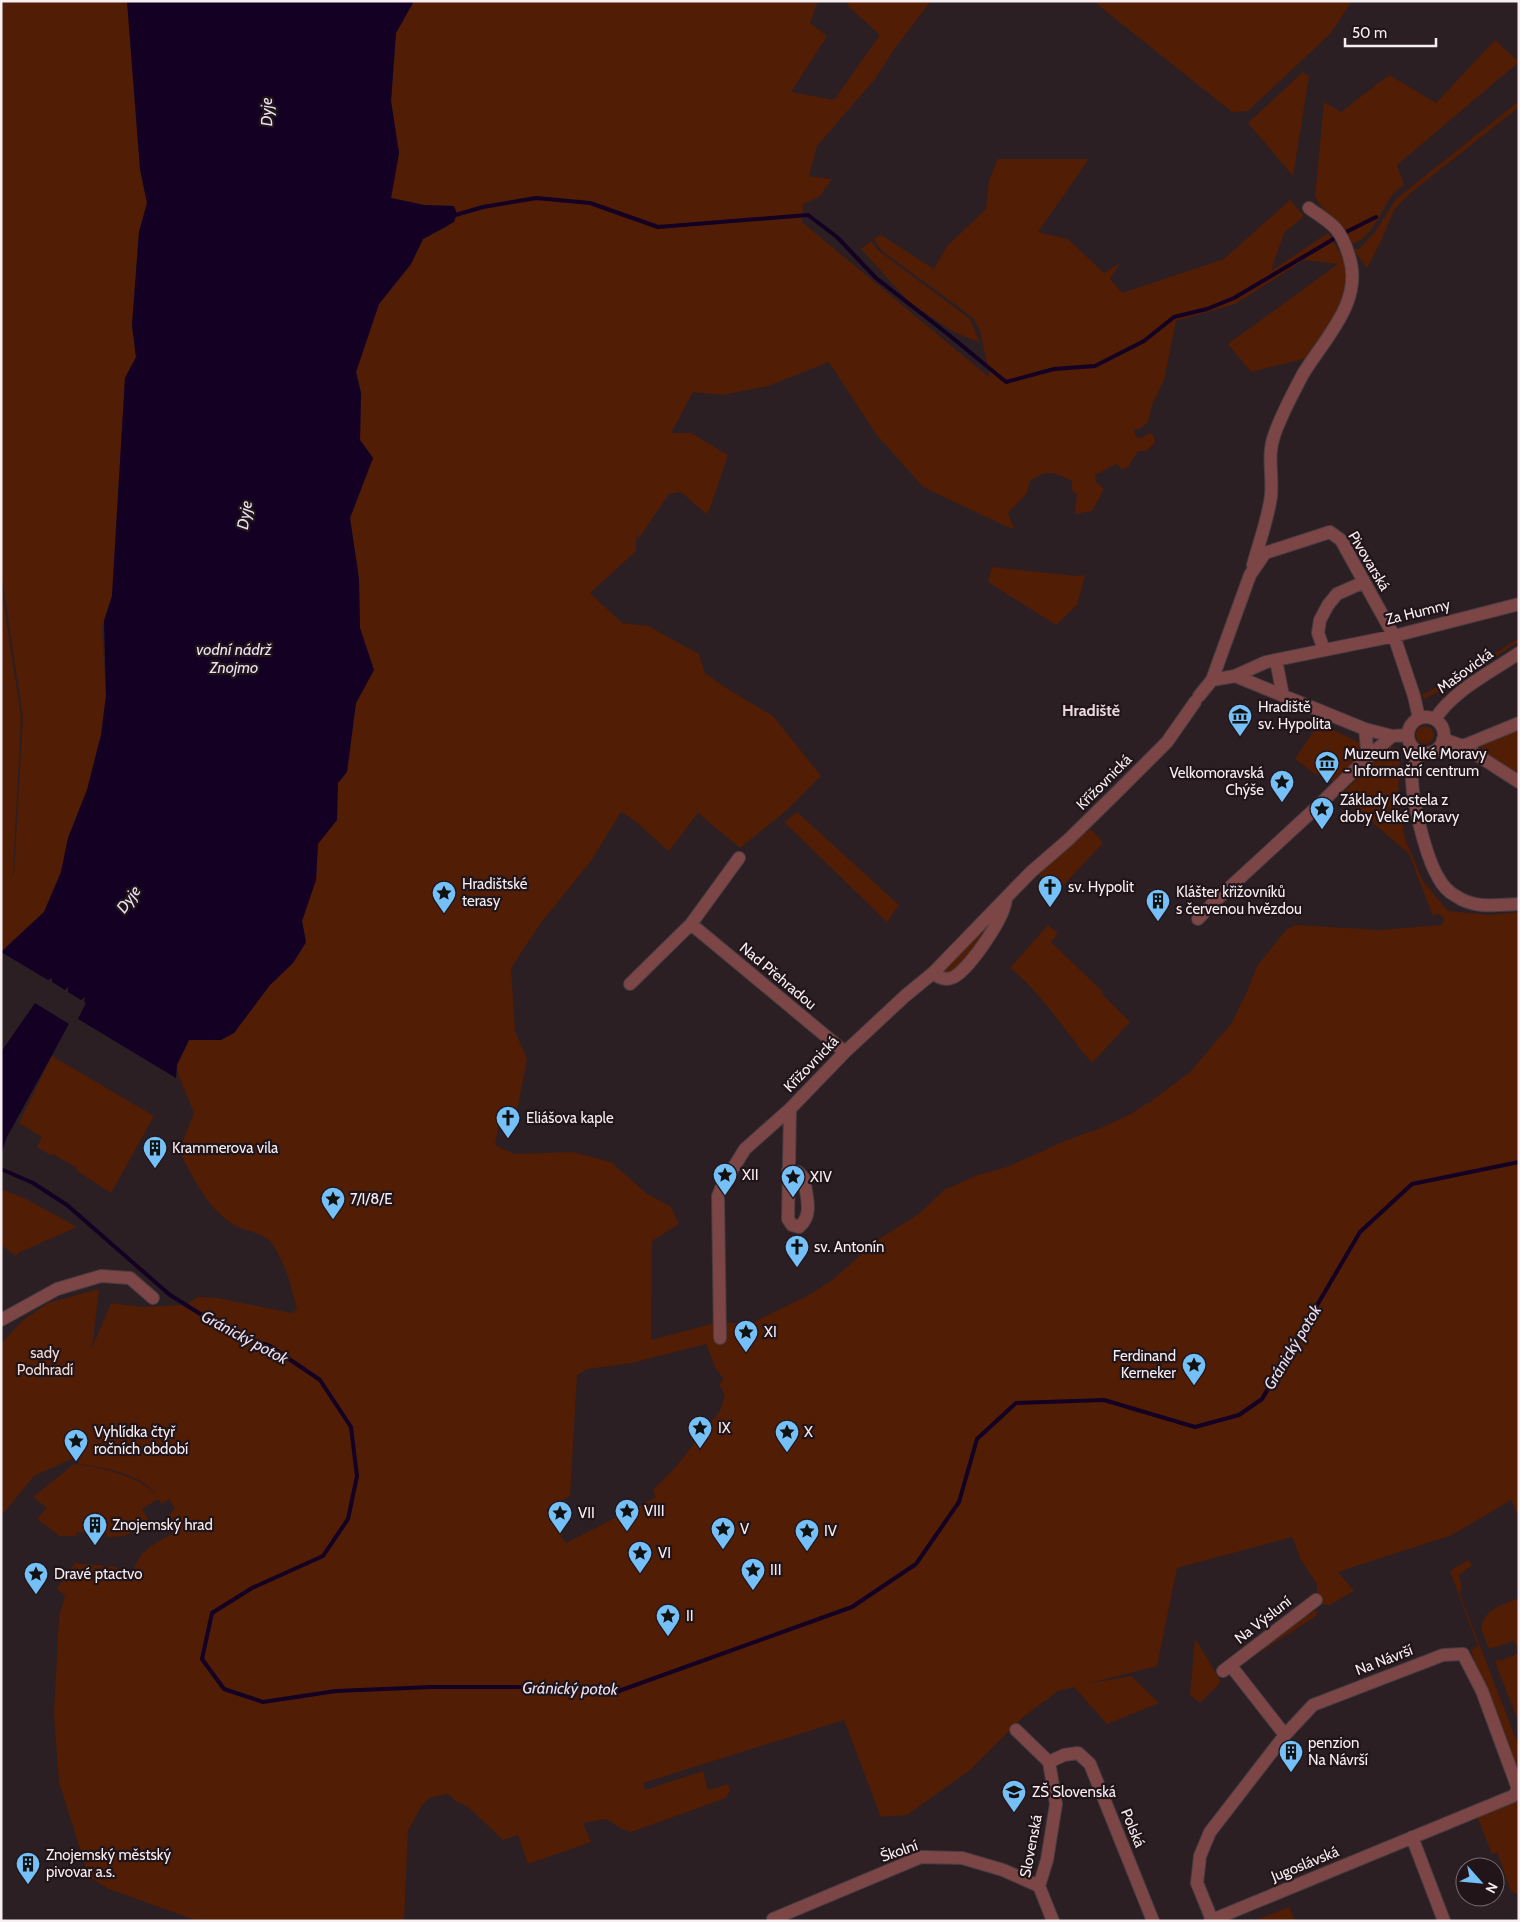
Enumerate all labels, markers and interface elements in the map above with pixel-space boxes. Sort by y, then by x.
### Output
scale bar [1345,15,1436,47]
text: 50 m [1352,24,1387,42]
water label: Dyje [257,97,276,127]
water label: Dyje [233,499,256,531]
street label: Pivovarská [1344,528,1394,595]
street label: Za Humny [1384,595,1453,629]
water label: vodní nádrž Znojmo [196,640,273,677]
street label: Mašovická [1433,644,1497,697]
place label: Hradiště sv. Hypolita [1258,698,1332,733]
district label: Hradiště [1062,701,1120,720]
museum icon: Hradiště sv. Hypolita [1227,703,1253,737]
place label: Muzeum Velké Moravy - Informační centrum [1344,745,1487,780]
street label: Křížovnická [1073,750,1136,813]
museum icon: Muzeum Velké Moravy - Informační centrum [1314,750,1340,784]
place label: Velkomoravská Chýše [1170,764,1265,799]
place icon: Velkomoravská Chýše [1269,769,1295,803]
place label: Základy Kostela z doby Velké Moravy [1340,791,1460,826]
place icon: Základy Kostela z doby Velké Moravy [1309,796,1335,830]
church icon: sv. Hypolit [1037,874,1063,908]
place label: Hradištské terasy [462,875,528,910]
place label: sv. Hypolit [1068,878,1134,896]
place icon: Hradištské terasy [431,880,457,914]
water label: Dyje [112,882,145,917]
place label: Klášter křižovníků s červenou hvězdou [1176,883,1302,918]
building icon: Klášter křižovníků s červenou hvězdou [1145,888,1171,922]
street label: Nad Přehradou [736,939,820,1013]
street label: Křížovnická [780,1032,843,1096]
church icon: Eliášova kaple [495,1105,521,1139]
place label: Eliášova kaple [526,1109,614,1127]
building icon: Krammerova vila [142,1135,168,1169]
place label: Krammerova vila [172,1139,279,1157]
place icon: XII [712,1162,738,1196]
place icon: XIV [780,1164,806,1198]
place label: XII [742,1166,759,1184]
place label: XIV [810,1168,833,1186]
place icon: 7/I/8/E [320,1186,346,1220]
place label: 7/I/8/E [350,1190,392,1208]
church icon: sv. Antonín [784,1234,810,1268]
place label: sv. Antonín [814,1238,884,1256]
water label: Gránický potok [1260,1300,1326,1393]
water label: Gránický potok [198,1307,292,1369]
place icon: XI [733,1319,759,1353]
place label: XI [764,1323,777,1341]
park label: sady Podhradí [17,1344,73,1379]
place label: Ferdinand Kerneker [1113,1347,1176,1382]
place icon: Ferdinand Kerneker [1181,1352,1207,1386]
place icon: IX [687,1415,713,1449]
place label: IX [718,1419,731,1437]
place icon: X [774,1419,800,1453]
place label: Vyhlídka čtyř ročních období [94,1423,188,1458]
place label: X [804,1423,813,1441]
place icon: Vyhlídka čtyř ročních období [63,1428,89,1462]
place icon: VIII [614,1498,640,1532]
place icon: VII [547,1500,573,1534]
place label: VIII [644,1502,665,1520]
place label: VII [578,1504,595,1522]
building icon: Znojemský hrad [82,1512,108,1546]
place label: Znojemský hrad [112,1516,213,1534]
place icon: V [710,1516,736,1550]
place icon: IV [794,1518,820,1552]
place label: V [740,1520,750,1538]
place label: IV [824,1522,838,1540]
place icon: VI [627,1540,653,1574]
place label: VI [658,1544,671,1562]
place icon: III [740,1557,766,1591]
place icon: Dravé ptactvo [23,1561,49,1595]
place label: III [770,1561,781,1579]
place label: Dravé ptactvo [54,1565,143,1583]
street label: Na Výsluní [1231,1592,1295,1648]
place icon: II [655,1603,681,1637]
place label: II [686,1607,694,1625]
street label: Na Návrší [1353,1641,1415,1679]
water label: Gránický potok [522,1678,619,1699]
place label: penzion Na Návrší [1308,1734,1368,1769]
building icon: penzion Na Návrší [1278,1739,1304,1773]
school or university icon: ZŠ Slovenská [1001,1779,1027,1813]
place label: ZŠ Slovenská [1032,1782,1117,1801]
street label: Polská [1117,1806,1149,1851]
street label: Slovenská [1016,1812,1046,1879]
street label: Školní [878,1835,920,1866]
street label: Jugoslávská [1268,1842,1342,1886]
place label: Znojemský městský pivovar a.s. [46,1846,171,1881]
building icon: Znojemský městský pivovar a.s. [15,1851,41,1885]
north arrow [1455,1857,1505,1907]
text: N [1481,1879,1502,1896]

